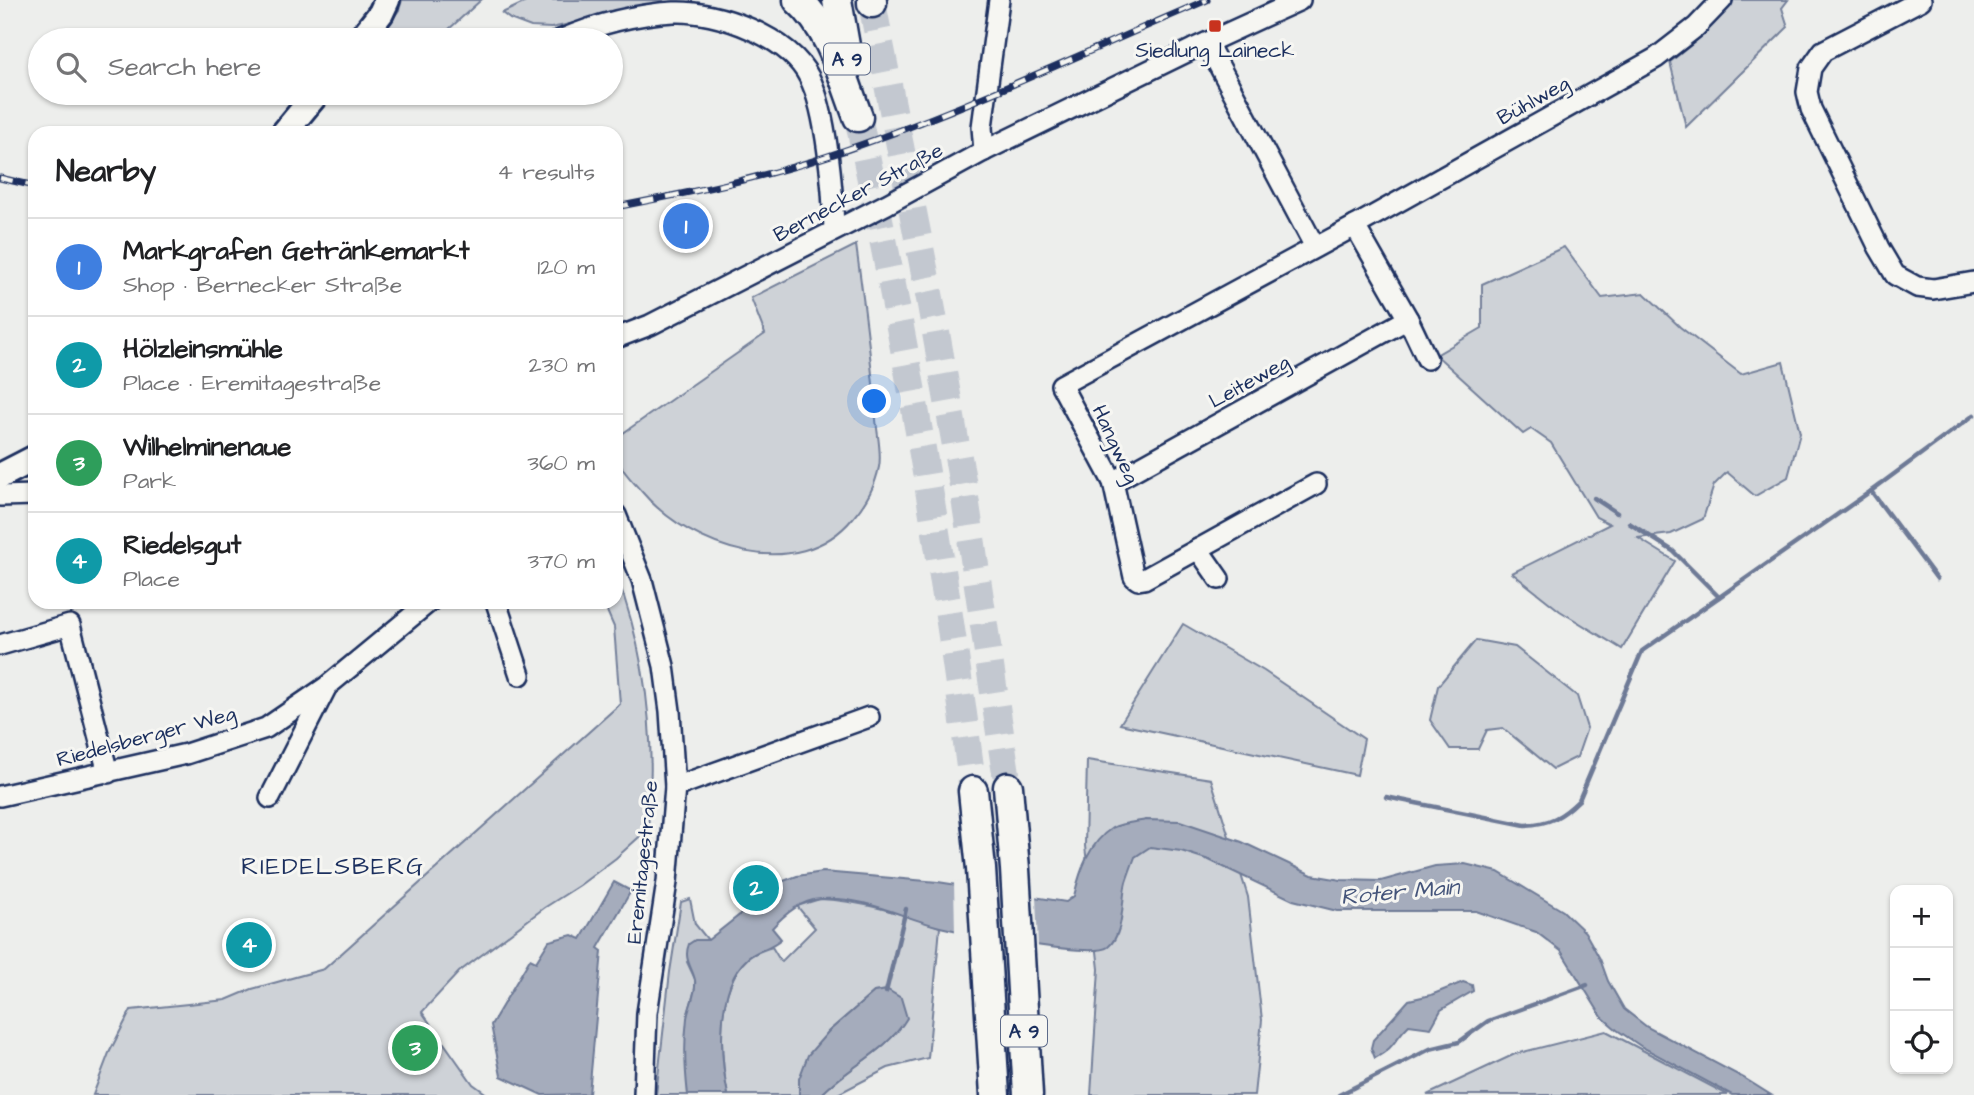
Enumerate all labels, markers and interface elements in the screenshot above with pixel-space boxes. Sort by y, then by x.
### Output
marker: Siedlung Laineck [1207,18,1223,34]
search box [28,28,623,105]
place label: Siedlung Laineck [1136,36,1295,67]
road number: A 9 [824,44,870,74]
icon: search [52,48,90,86]
text: Search here [108,49,261,85]
street label: Bühlweg [1492,69,1576,134]
street label: Bernecker Straße [768,136,948,249]
text: Nearby [56,151,156,193]
text: 4 results [497,156,595,188]
pin: 1 [663,200,709,252]
text: Markgrafen Getränkemarkt [123,233,469,269]
text: 1 [78,251,80,283]
text: 120 m [537,251,595,283]
text: Shop · Bernecker Straße [123,269,402,301]
text: Hölzleinsmühle [123,331,283,367]
street label: Leiteweg [1204,347,1296,417]
text: 2 [72,349,86,381]
text: 230 m [529,349,595,381]
text: Place · Eremitagestraße [123,367,381,399]
your location [857,384,891,418]
street label: Hangweg [1083,400,1146,489]
text: Wilhelminenaue [123,429,291,465]
text: 3 [73,447,85,479]
text: 360 m [527,447,595,479]
text: Park [123,465,176,497]
text: Riedelsgut [123,527,241,563]
text: 4 [71,545,87,577]
text: 370 m [528,545,595,577]
text: Place [123,563,180,595]
street label: Riedelsberger Weg [53,699,240,776]
street label: Eremitagestraße [620,779,667,945]
district label: RIEDELSBERG [241,850,425,884]
pin: 2 [733,862,779,914]
water label: Roter Main [1340,871,1463,913]
map controls [1890,885,1953,1074]
button: + [1890,885,1953,948]
pin: 4 [226,919,272,971]
button: − [1890,948,1953,1011]
button: locate [1890,1011,1953,1074]
road number: A 9 [1001,1015,1047,1046]
pin: 3 [392,1022,438,1074]

